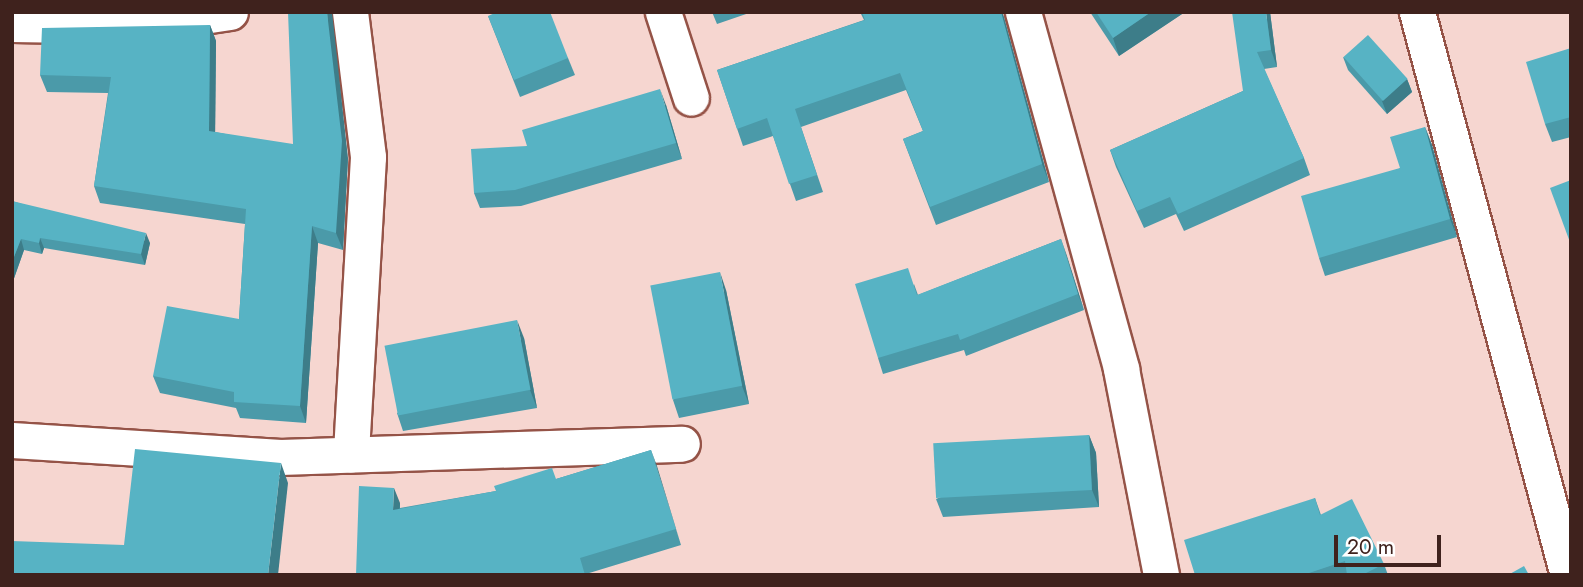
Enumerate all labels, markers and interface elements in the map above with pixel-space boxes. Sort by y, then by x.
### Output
scale bar [1338,520,1445,564]
text: 20 m [1347,532,1394,562]

